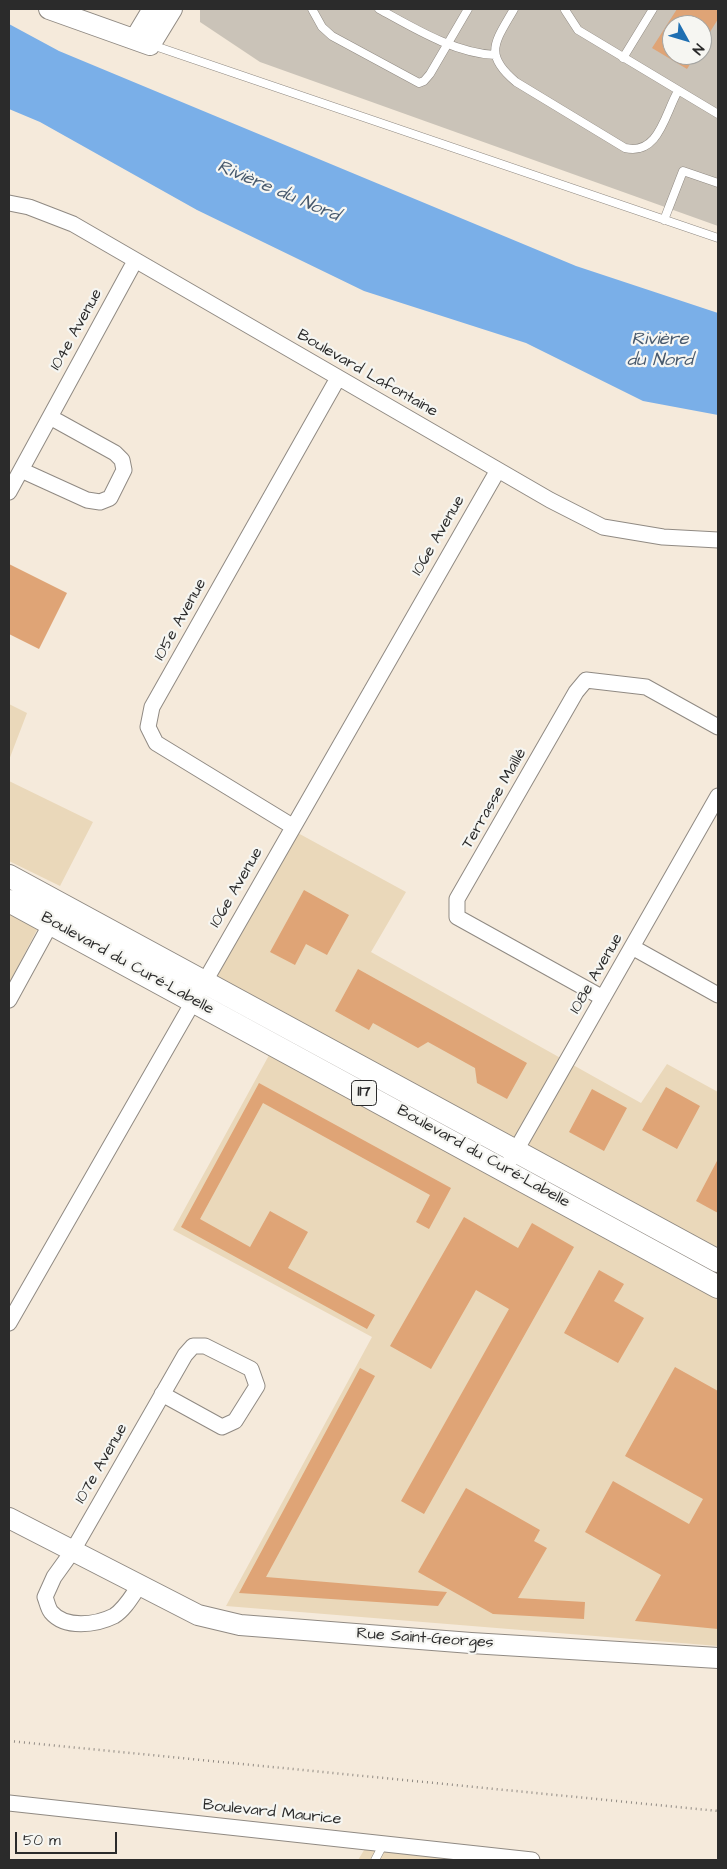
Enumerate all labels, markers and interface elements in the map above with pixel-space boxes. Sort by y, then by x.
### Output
north arrow [662,15,712,65]
text: N [687,39,708,59]
water label: Rivière du Nord [214,157,342,227]
street label: 104e Avenue [47,286,107,374]
street label: Boulevard Lafontaine [293,326,441,422]
water label: Rivière du Nord [627,329,693,372]
street label: 106e Avenue [408,493,470,579]
street label: 105e Avenue [151,576,211,664]
street label: Terrasse Maillé [458,745,532,853]
street label: 106e Avenue [206,845,268,931]
street label: Boulevard du Curé-Labelle [37,908,217,1020]
street label: 108e Avenue [566,930,628,1018]
road number: 117 [352,1080,376,1106]
street label: Boulevard du Curé-Labelle [393,1101,573,1213]
street label: 107e Avenue [71,1421,133,1507]
street label: Rue Saint-Georges [356,1625,494,1653]
street label: Boulevard Maurice [202,1796,342,1830]
scale bar [18,1822,120,1854]
text: 50 m [23,1830,61,1851]

